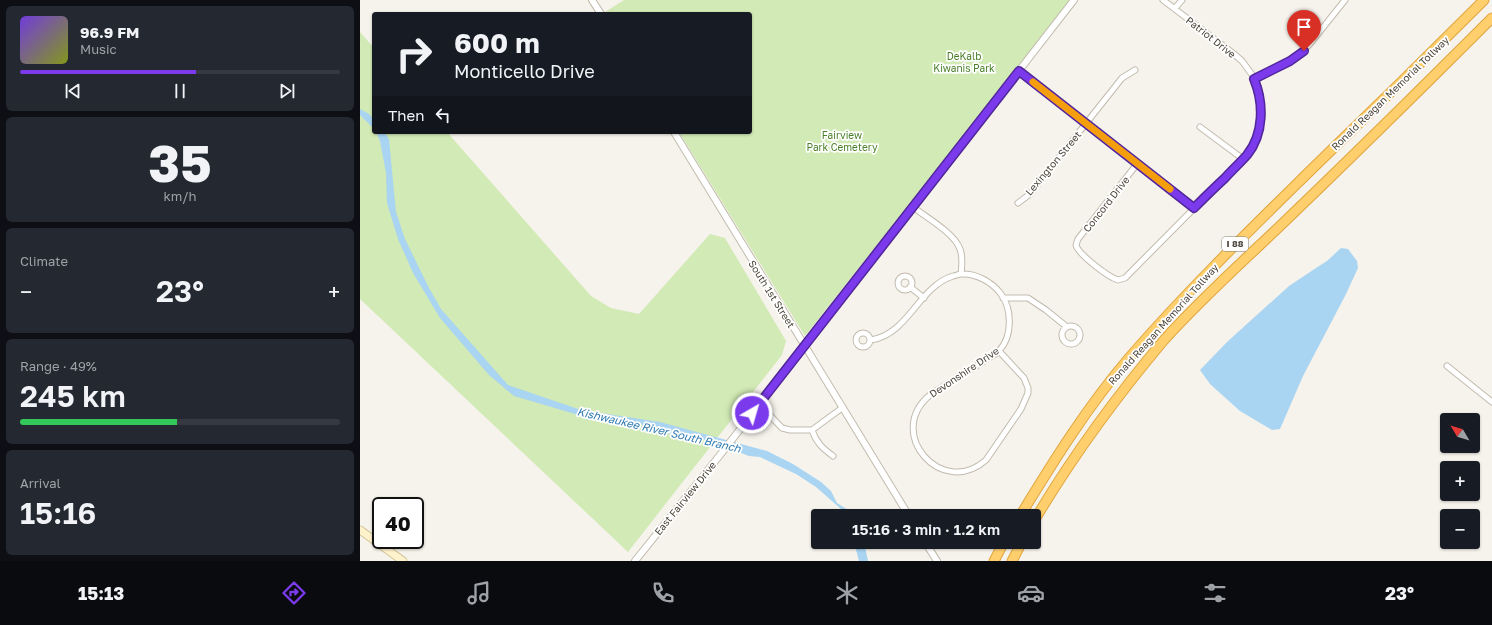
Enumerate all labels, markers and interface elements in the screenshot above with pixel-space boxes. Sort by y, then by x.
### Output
pin [1287,10,1321,51]
street label: Patriot Drive [1184,14,1238,60]
icon: arrive [1293,16,1315,38]
text: 96.9 FM [80,23,139,41]
text: 600 m [454,26,540,59]
icon: right [388,28,440,80]
street label: Ronald Reagan Memorial Tollway [1329,33,1451,152]
text: Music [80,41,117,57]
park label: DeKalb Kiwanis Park [933,50,995,74]
text: Monticello Drive [454,60,595,82]
icon: previous [62,80,84,102]
icon: pause [169,80,191,102]
icon: next [276,80,298,102]
icon: left [432,104,454,126]
text: Then [388,106,424,124]
park label: Fairview Park Cemetery [807,129,878,153]
street label: Lexington Street [1023,129,1083,197]
text: 35 [148,131,212,193]
street label: Concord Drive [1080,174,1132,234]
text: km/h [163,188,197,204]
road number: I 88 [1222,237,1248,251]
text: Climate [20,253,68,269]
street label: South 1st Street [746,258,798,330]
street label: Ronald Reagan Memorial Tollway [1105,261,1221,387]
text: 23° [156,273,204,309]
text: − [20,278,32,305]
text: + [328,278,340,305]
street label: Devonshire Drive [927,344,1001,400]
text: Range · 49% [20,358,97,374]
text: 245 km [20,378,126,414]
position arrow [731,392,773,434]
water label: Kishwaukee River South Branch [576,404,743,455]
north arrow [1440,413,1480,453]
map controls [1440,413,1480,549]
street label: East Fairview Drive [652,459,718,537]
button: + [1440,461,1480,501]
text: Arrival [20,475,61,491]
text: 15:16 [20,495,96,531]
speed limit sign: 40 [372,497,424,549]
button: − [1440,509,1480,549]
text: 15:16 · 3 min · 1.2 km [852,520,1000,538]
icon: directions [280,579,308,607]
icon: music [465,579,493,607]
icon: phone [649,579,677,607]
icon: climate [833,579,861,607]
icon: car [1017,579,1045,607]
icon: filters [1201,579,1229,607]
text: 15:13 [78,582,124,604]
text: 23° [1385,582,1414,604]

